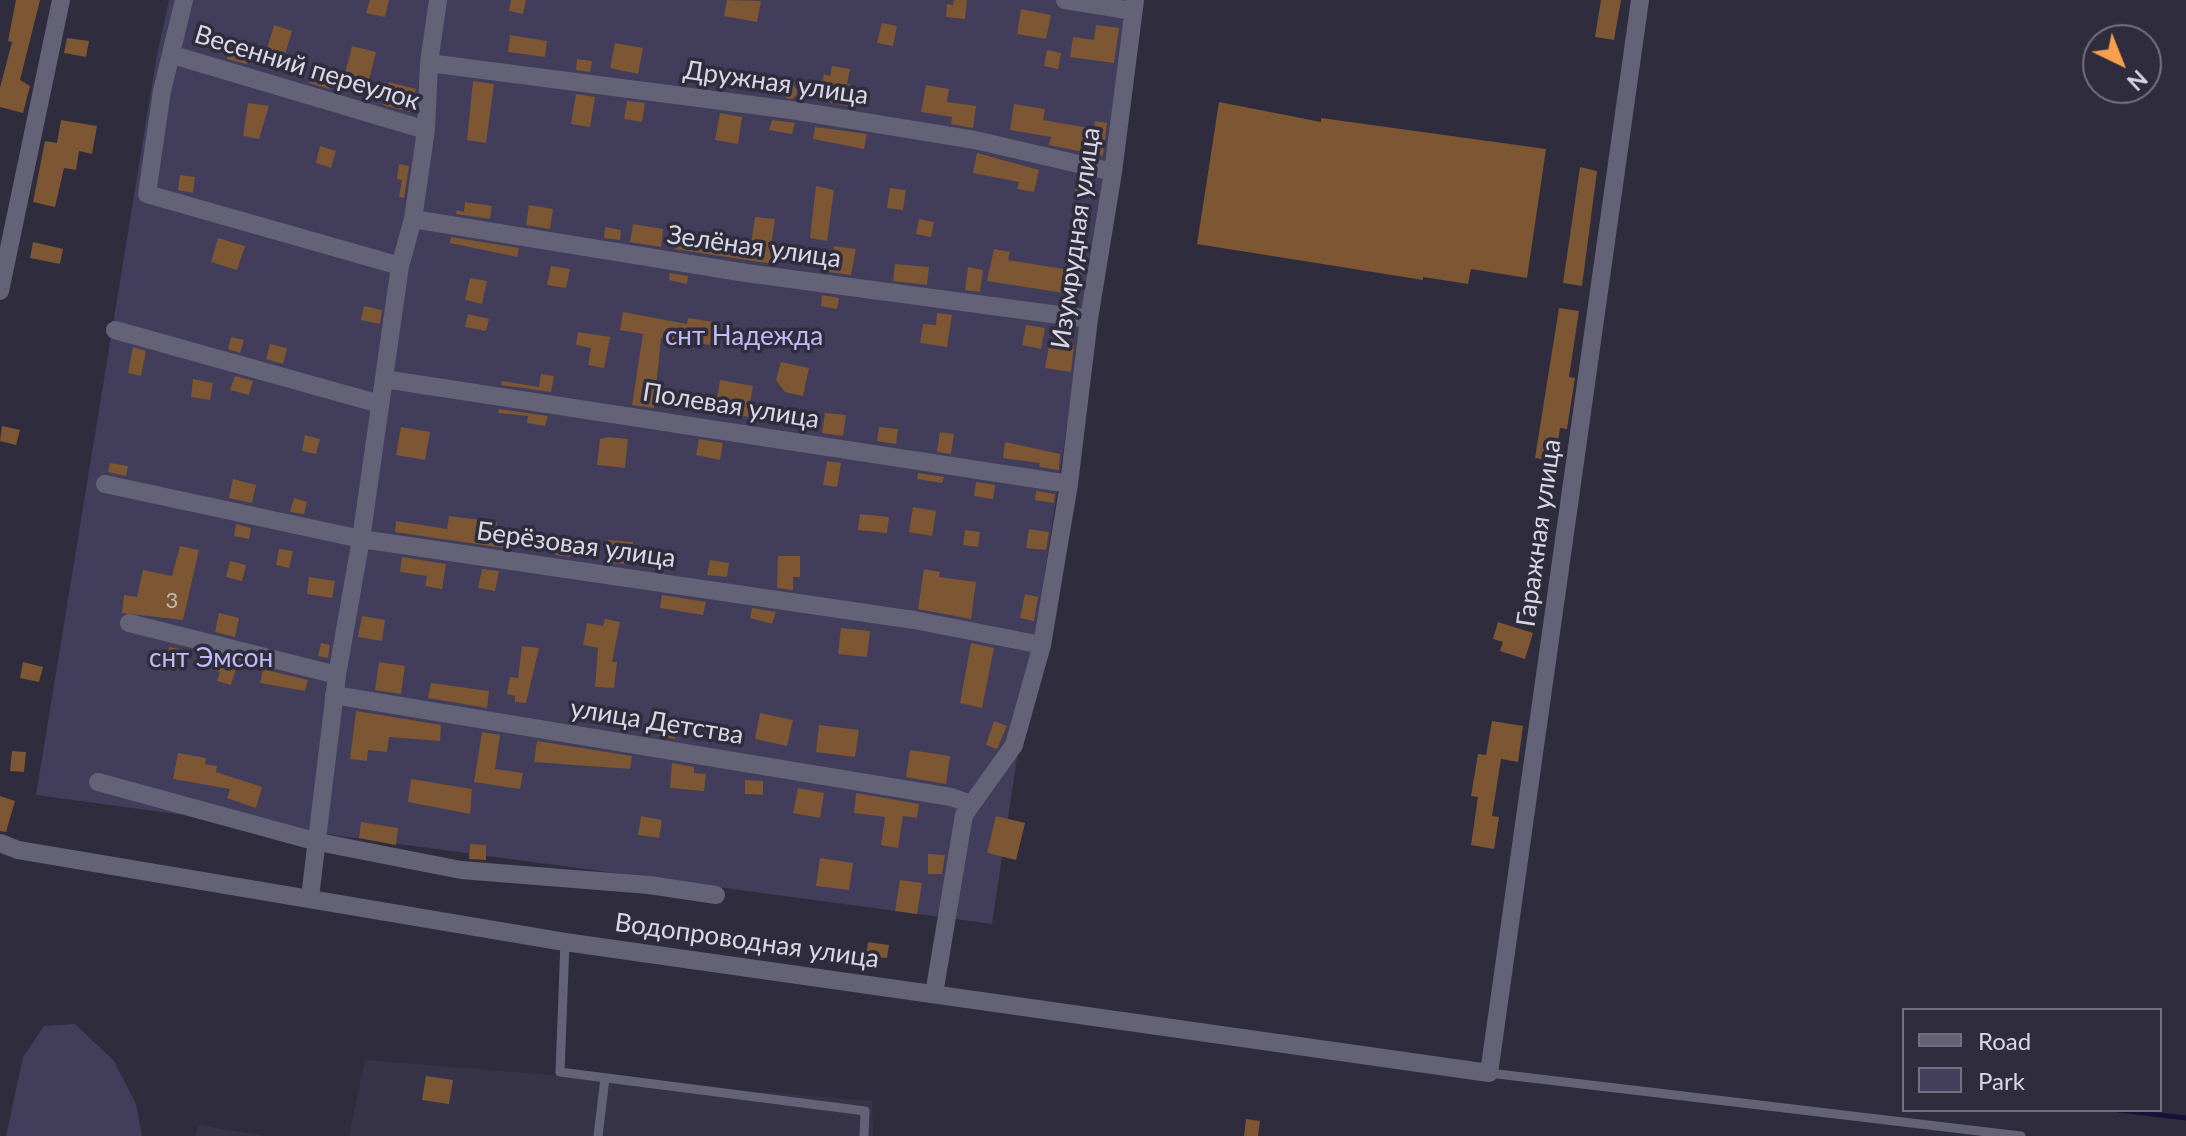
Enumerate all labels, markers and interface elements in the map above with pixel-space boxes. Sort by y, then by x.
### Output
street label: Весенний переулок [191,19,423,117]
north arrow [2082,24,2162,104]
street label: Дружная улица [682,55,870,111]
text: N [2122,65,2153,96]
street label: Изумрудная улица [1045,125,1107,351]
street label: Зелёная улица [665,219,843,275]
park label: снт Надежда [665,321,823,353]
street label: Полевая улица [640,377,822,435]
street label: Гаражная улица [1510,437,1568,629]
street label: Берёзовая улица [474,516,678,574]
house number: 3 [166,588,178,614]
park label: снт Эмсон [149,643,273,675]
street label: улица Детства [568,693,746,751]
street label: Водопроводная улица [613,907,881,975]
legend [1902,1008,2162,1112]
text: Road [1978,1026,2031,1055]
text: Park [1978,1066,2025,1095]

